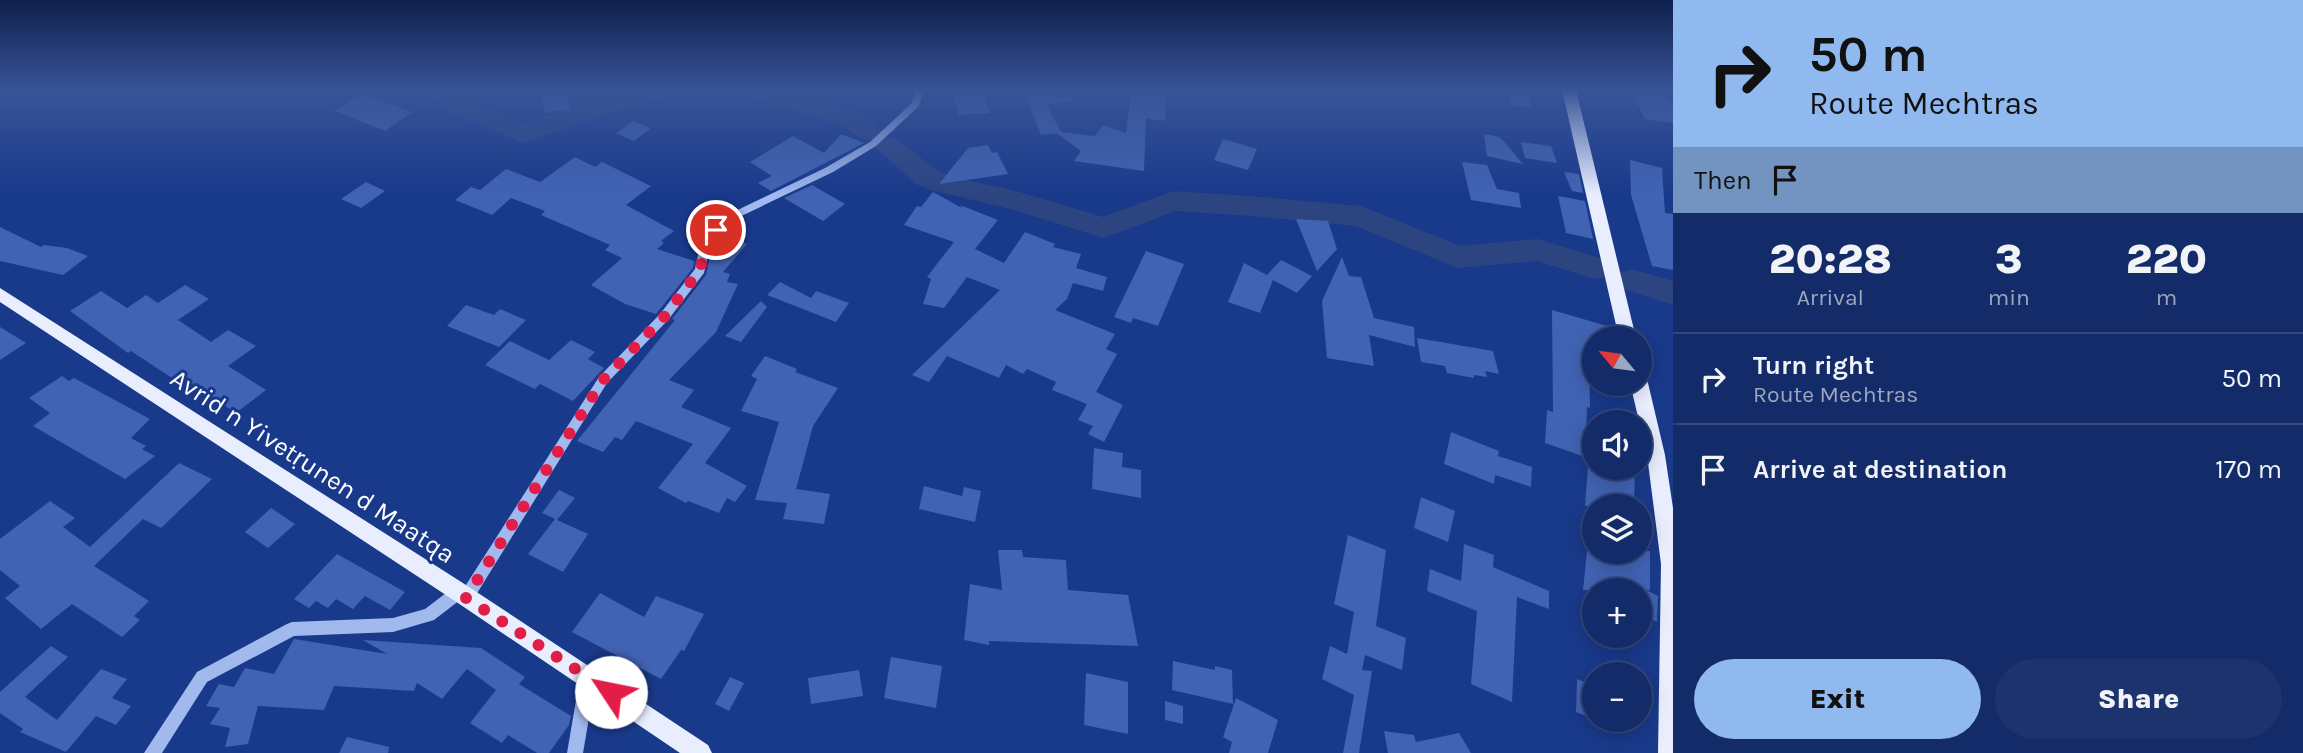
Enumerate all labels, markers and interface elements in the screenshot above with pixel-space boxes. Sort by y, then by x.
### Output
text: 50 m [1809,26,1927,83]
icon: right [1694,28,1785,119]
text: Route Mechtras [1809,85,2039,122]
icon: arrive [1766,161,1804,199]
text: Then [1694,165,1752,196]
pin [686,200,746,260]
icon: arrive [697,211,735,249]
text: 20:28 [1769,234,1892,284]
text: 3 [1995,234,2023,284]
text: 220 [2126,234,2207,284]
text: Arrival [1797,284,1864,311]
text: min [1988,284,2030,311]
text: m [2156,284,2177,311]
north arrow [1582,326,1652,396]
map controls [1582,326,1652,732]
text: Turn right [1753,350,1874,381]
icon: right [1694,360,1732,398]
street label: Avrid n Yivetṛunen d Maatqa [165,363,461,570]
text: 50 m [2221,363,2282,394]
text: Route Mechtras [1753,381,1918,408]
button: sound [1582,410,1652,480]
icon: arrive [1694,451,1732,489]
text: Arrive at destination [1753,454,2007,485]
text: 170 m [2215,454,2282,485]
button: layers [1582,494,1652,564]
button: + [1582,578,1652,648]
position arrow [574,655,648,729]
button: Exit [1694,659,1981,739]
button: Share [1995,659,2282,739]
button: − [1582,662,1652,732]

